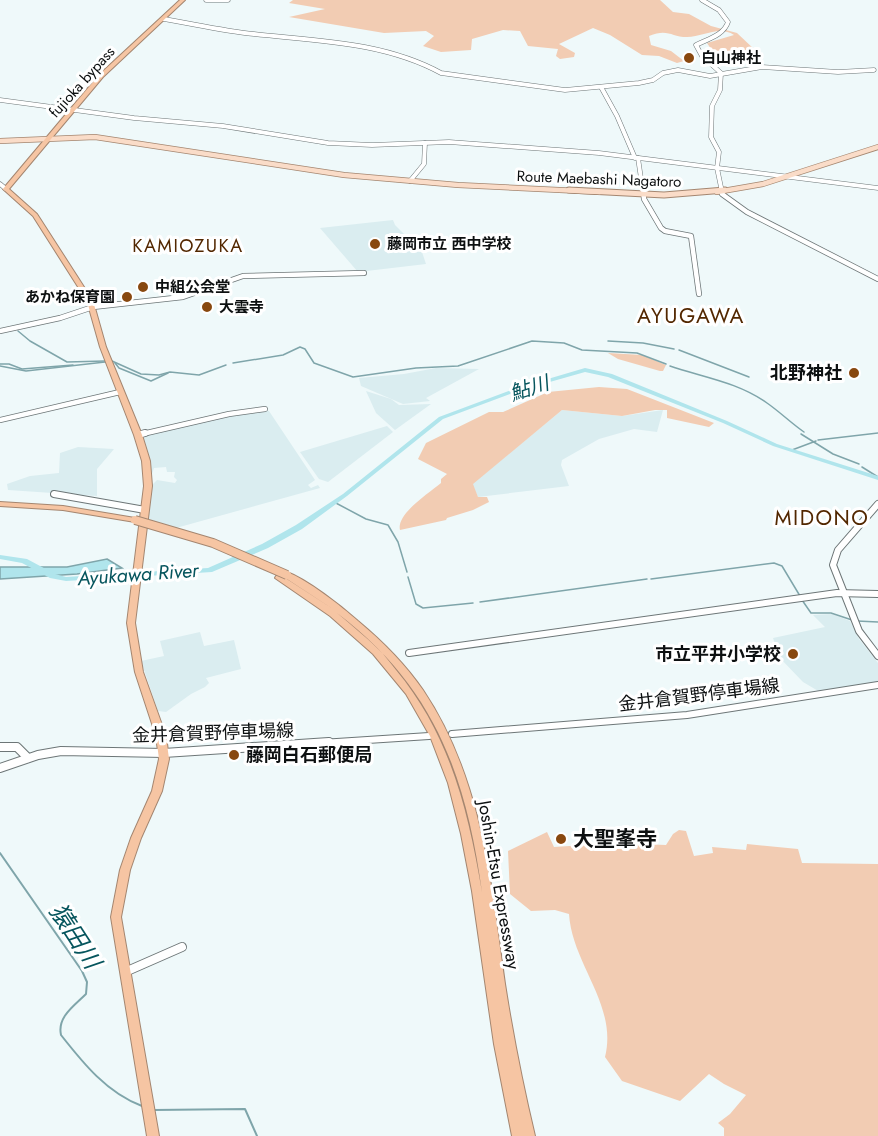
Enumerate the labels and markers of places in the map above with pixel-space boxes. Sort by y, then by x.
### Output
place label: 白山神社 [701,47,761,69]
marker: 白山神社 [682,51,696,65]
place label: 藤岡市立 西中学校 [387,233,512,255]
marker: 藤岡市立 西中学校 [368,237,382,251]
place label: 中組公会堂 [155,276,230,298]
marker: 中組公会堂 [136,280,150,294]
place label: あかね保育園 [25,286,115,308]
marker: あかね保育園 [120,290,134,304]
place label: 大雲寺 [219,296,264,318]
marker: 大雲寺 [200,300,214,314]
place label: 北野神社 [770,360,842,386]
marker: 北野神社 [847,366,861,380]
place label: 市立平井小学校 [655,641,781,667]
marker: 市立平井小学校 [786,647,800,661]
place label: 藤岡白石郵便局 [246,742,372,768]
marker: 藤岡白石郵便局 [227,748,241,762]
place label: 大聖峯寺 [573,824,657,854]
marker: 大聖峯寺 [554,832,568,846]

